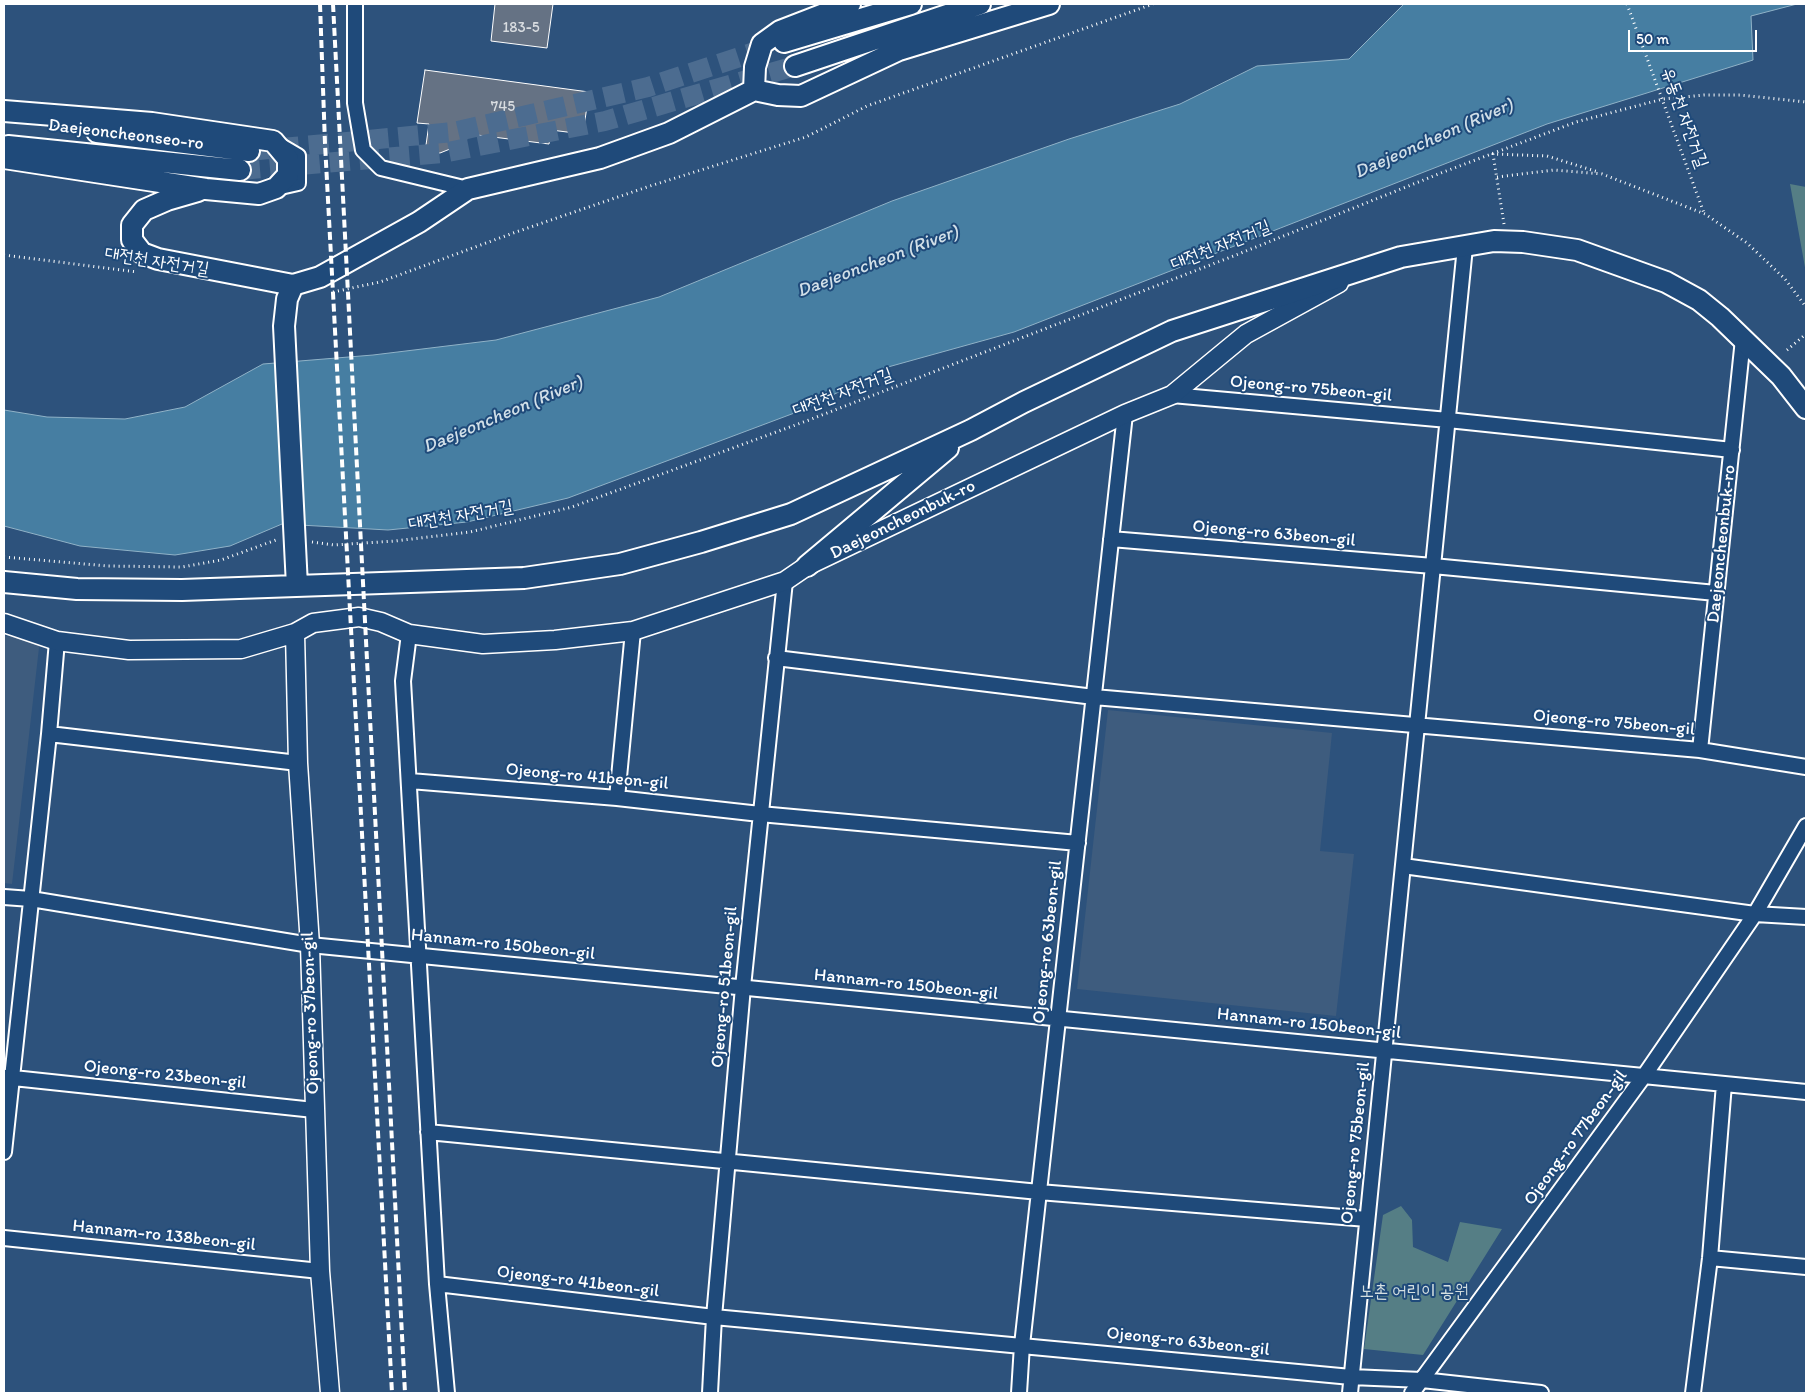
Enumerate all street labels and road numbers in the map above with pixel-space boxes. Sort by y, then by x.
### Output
street label: 유동천 자전거길 [1656,65,1712,171]
street label: Daejeoncheonseo-ro [47,115,205,155]
street label: 대전천 자전거길 [1168,216,1274,276]
street label: 대전천 자전거길 [103,243,211,281]
street label: 대전천 자전거길 [790,364,896,422]
street label: Ojeong-ro 75beon-gil [1229,371,1393,407]
street label: Daejeoncheonbuk-ro [1703,464,1741,624]
street label: Daejeoncheonbuk-ro [827,475,979,565]
street label: 대전천 자전거길 [407,496,515,536]
street label: Ojeong-ro 63beon-gil [1191,516,1357,552]
street label: Ojeong-ro 75beon-gil [1532,705,1696,741]
street label: Ojeong-ro 41beon-gil [505,759,669,795]
street label: Ojeong-ro 63beon-gil [1029,859,1067,1025]
street label: Ojeong-ro 51beon-gil [707,905,743,1069]
street label: Hannam-ro 150beon-gil [410,925,596,965]
street label: Ojeong-ro 37beon-gil [297,931,325,1095]
street label: Hannam-ro 150beon-gil [813,965,999,1005]
street label: Hannam-ro 150beon-gil [1216,1004,1402,1044]
street label: Ojeong-ro 23beon-gil [82,1056,248,1094]
street label: Ojeong-ro 75beon-gil [1337,1061,1375,1225]
street label: Ojeong-ro 77beon-gil [1520,1066,1632,1210]
street label: Hannam-ro 138beon-gil [71,1216,257,1256]
street label: Ojeong-ro 41beon-gil [496,1261,660,1303]
street label: Ojeong-ro 63beon-gil [1105,1323,1271,1361]

